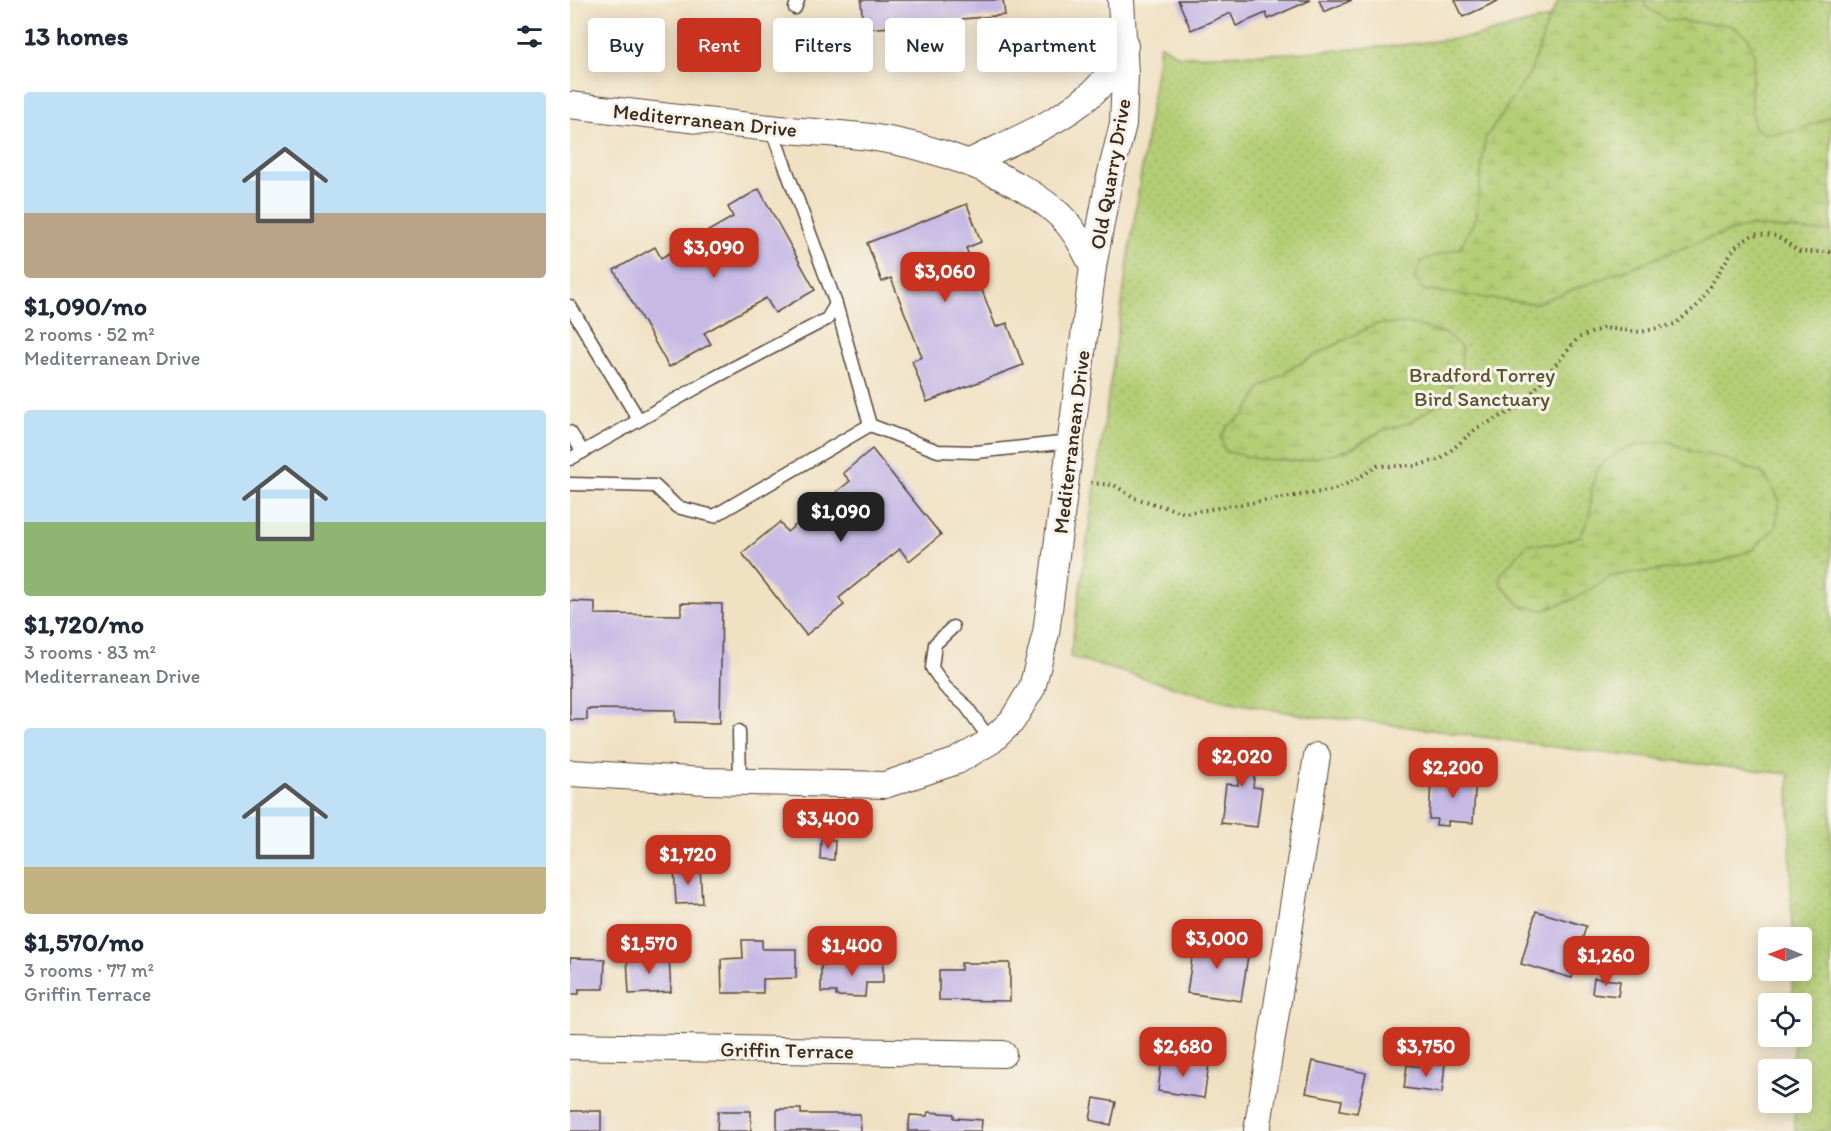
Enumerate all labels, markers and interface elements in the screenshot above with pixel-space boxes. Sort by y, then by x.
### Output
chip: Buy [588,18,665,72]
chip: Rent [677,18,761,72]
chip: Filters [773,18,873,72]
chip: New [885,18,965,72]
chip: Apartment [977,18,1117,72]
text: 13 homes [24,20,128,52]
icon: filters [513,20,546,53]
street label: Old Quarry Drive [1084,97,1136,251]
street label: Mediterranean Drive [612,98,798,142]
icon: home [231,131,339,239]
pin: $3,090 [665,228,763,279]
text: $3,090 [684,235,744,259]
pin: $3,060 [896,252,994,303]
text: $3,060 [915,259,976,283]
text: $1,090/mo [24,290,147,322]
text: 2 rooms · 52 m² [24,322,155,346]
text: Mediterranean Drive [24,346,200,370]
street label: Mediterranean Drive [1047,349,1095,535]
park label: Bradford Torrey Bird Sanctuary [1409,362,1555,411]
icon: home [231,449,339,557]
pin: $1,090 [792,492,890,543]
text: $1,090 [811,499,871,523]
text: $1,720/mo [24,608,144,640]
text: 3 rooms · 83 m² [24,640,156,664]
text: Mediterranean Drive [24,664,200,688]
pin: $2,020 [1193,737,1291,788]
text: $2,020 [1212,744,1272,768]
pin: $2,200 [1404,748,1502,799]
text: $2,200 [1423,755,1483,779]
icon: home [231,767,339,875]
pin: $3,400 [779,799,877,850]
text: $3,400 [797,806,859,830]
pin: $1,720 [639,835,737,886]
text: $1,720 [660,842,716,866]
pin: $3,000 [1168,919,1266,970]
pin: $1,570 [600,924,698,975]
text: $1,570/mo [24,926,144,958]
pin: $1,400 [803,926,901,977]
text: $3,000 [1186,926,1248,950]
north arrow [1758,927,1812,981]
map controls [1758,927,1812,1113]
text: $1,570 [621,931,677,955]
text: $1,400 [822,933,882,957]
pin: $1,260 [1557,936,1655,987]
text: $1,260 [1577,943,1635,967]
text: 3 rooms · 77 m² [24,958,154,982]
text: Griffin Terrace [24,982,151,1006]
button: locate [1758,993,1812,1047]
pin: $2,680 [1134,1027,1232,1078]
pin: $3,750 [1377,1027,1475,1078]
text: $2,680 [1153,1034,1213,1058]
text: $3,750 [1397,1034,1455,1058]
street label: Griffin Terrace [720,1036,854,1064]
button: layers [1758,1059,1812,1113]

